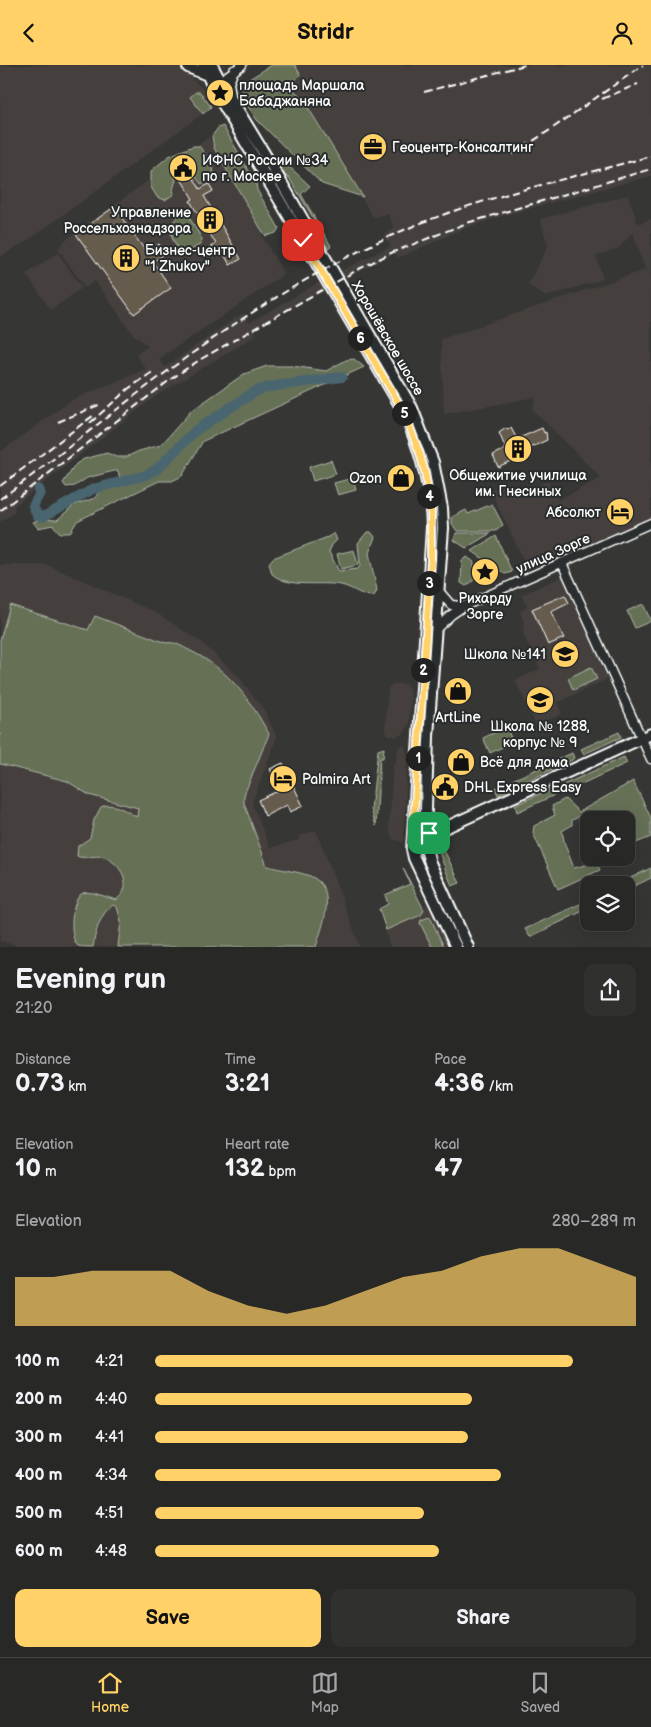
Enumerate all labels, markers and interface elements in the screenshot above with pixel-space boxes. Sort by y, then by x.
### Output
icon: back [15,19,43,47]
text: Stridr [297,19,354,46]
icon: person [608,19,636,47]
place label: площадь Маршала Бабаджаняна [239,77,365,110]
place icon: площадь Маршала Бабаджаняна [205,78,235,108]
office icon: Геоцентр-Консалтинг [358,132,388,162]
place label: Геоцентр-Консалтинг [392,139,534,156]
place label: ИФНС России №34 по г. Москве [202,152,329,185]
public building icon: ИФНС России №34 по г. Москве [168,153,198,183]
place label: Управление Россельхознадзора [63,204,192,237]
building icon: Управление Россельхознадзора [195,205,225,235]
pin [282,219,324,261]
icon: check [289,226,317,254]
place label: Бизнес-центр "1 Zhukov" [145,242,235,275]
building icon: Бизнес-центр "1 Zhukov" [111,243,141,273]
street label: Хорошёвское шоссе [348,278,427,399]
pin: 6 [348,325,372,351]
text: 6 [356,330,365,347]
pin: 5 [392,401,416,425]
text: 5 [400,405,409,422]
building icon: Общежитие училища им. Гнесиных [503,434,533,464]
shop icon: Ozon [386,463,416,493]
place label: Общежитие училища им. Гнесиных [449,467,587,500]
place label: Ozon [349,470,382,487]
pin: 4 [416,483,442,509]
text: 4 [425,488,434,505]
hotel icon: Абсолют [605,497,635,527]
place label: Абсолют [545,504,601,521]
street label: улица Зорге [514,530,593,577]
place icon: Рихарду Зорге [470,557,500,587]
pin: 3 [416,571,442,595]
text: 3 [425,575,434,592]
place label: Рихарду Зорге [458,590,512,623]
school or university icon: Школа №141 [550,639,580,669]
place label: Школа №141 [464,646,546,663]
pin: 2 [410,657,436,683]
text: 2 [419,662,428,679]
shop icon: ArtLine [443,676,473,706]
school or university icon: Школа № 1288, корпус № 9 [525,685,555,715]
place label: ArtLine [435,709,481,726]
place label: Школа № 1288, корпус № 9 [490,718,590,751]
pin: 1 [406,745,430,771]
shop icon: Всё для дома [446,747,476,777]
text: 1 [416,750,421,767]
place label: Всё для дома [480,754,569,771]
hotel icon: Palmira Art [268,764,298,794]
place label: Palmira Art [302,771,371,788]
public building icon: DHL Express Easy [430,772,460,802]
place label: DHL Express Easy [464,779,582,796]
map controls [580,811,635,931]
button: locate [580,811,635,866]
pin [408,812,450,854]
icon: arrive [415,819,443,847]
button: layers [580,876,635,931]
text: Evening run [15,963,166,996]
button: share [584,964,636,1016]
text: 21:20 [15,999,52,1018]
text: Distance [15,1051,71,1068]
text: Time [225,1051,256,1068]
text: Pace [434,1051,466,1068]
text: 0.73 [15,1068,64,1099]
text: 3:21 [225,1068,270,1099]
text: 4:36 [434,1068,485,1099]
text: km [64,1078,87,1095]
text: /km [485,1078,513,1095]
text: Elevation [15,1136,73,1153]
text: Heart rate [225,1136,289,1153]
text: kcal [434,1136,459,1153]
text: 10 [15,1153,41,1184]
text: 132 [225,1153,265,1184]
text: 47 [434,1153,463,1184]
text: m [41,1163,56,1180]
text: bpm [265,1163,296,1180]
text: Elevation [15,1212,82,1231]
text: 280–289 m [552,1212,636,1231]
text: 100 m [15,1352,60,1371]
text: 4:21 [95,1352,123,1371]
text: 200 m [15,1390,62,1409]
text: 4:40 [95,1390,127,1409]
text: 300 m [15,1428,62,1447]
text: 4:41 [95,1428,124,1447]
text: 400 m [15,1466,62,1485]
text: 4:34 [95,1466,128,1485]
text: 500 m [15,1504,62,1523]
text: 4:51 [95,1504,123,1523]
text: 600 m [15,1542,63,1561]
text: 4:48 [95,1542,127,1561]
button: Save [15,1589,321,1647]
button: Share [331,1589,636,1647]
tab: Home [91,1669,129,1716]
tab: Map [311,1669,339,1716]
tab: Saved [521,1669,560,1716]

